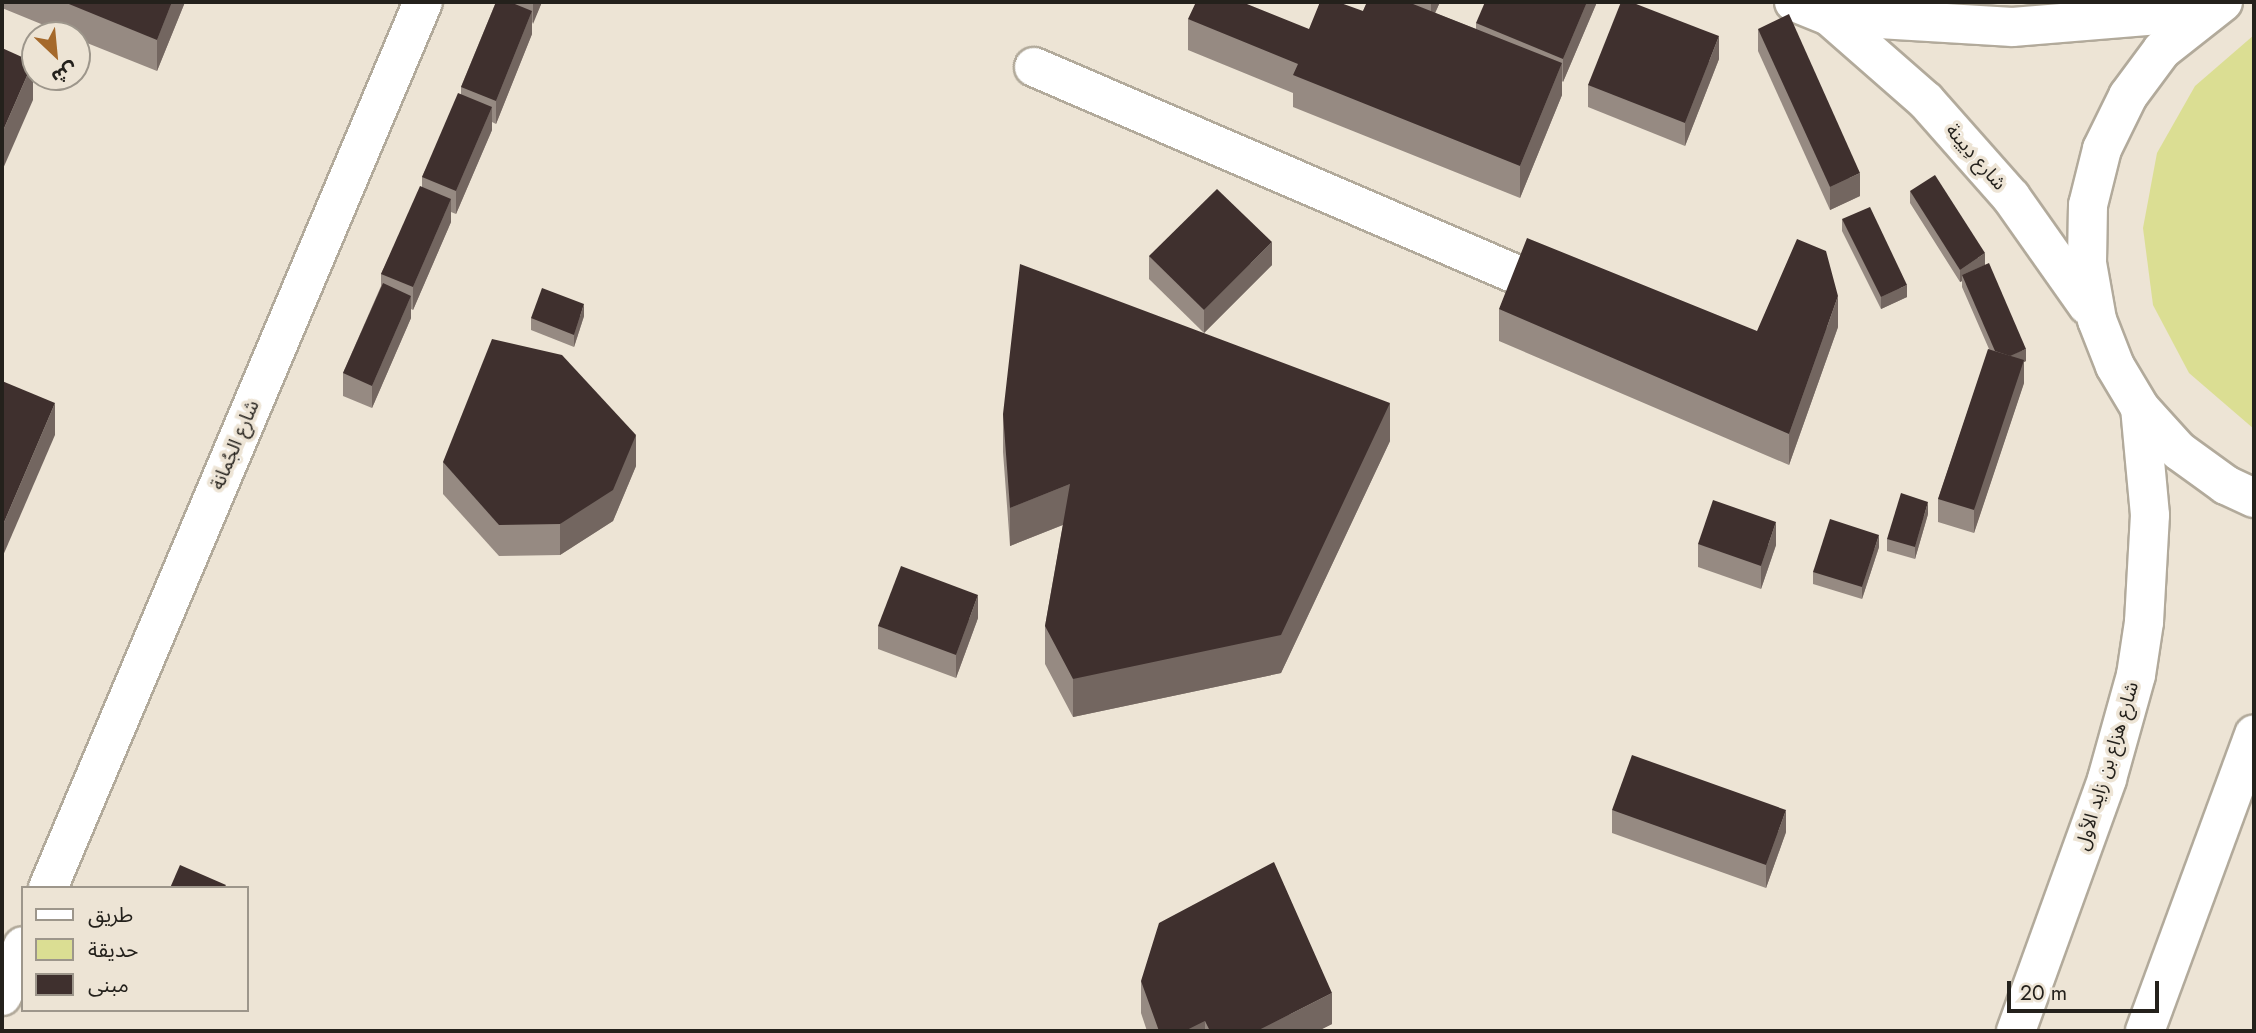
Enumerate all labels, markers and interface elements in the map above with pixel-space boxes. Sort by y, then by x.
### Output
north arrow [21,21,91,91]
text: ش [47,56,82,91]
street label: شارع دِيينة [1941,119,2011,195]
street label: شارع الجُمانة [206,397,264,493]
street label: شارع هزاع بن زايد الأول [2071,679,2143,853]
legend [21,886,248,1012]
text: طريق [88,900,133,930]
text: حديقة [88,935,138,965]
scale bar [2011,967,2163,1011]
text: مبنى [88,970,129,1000]
text: 20 m [2020,978,2067,1008]

